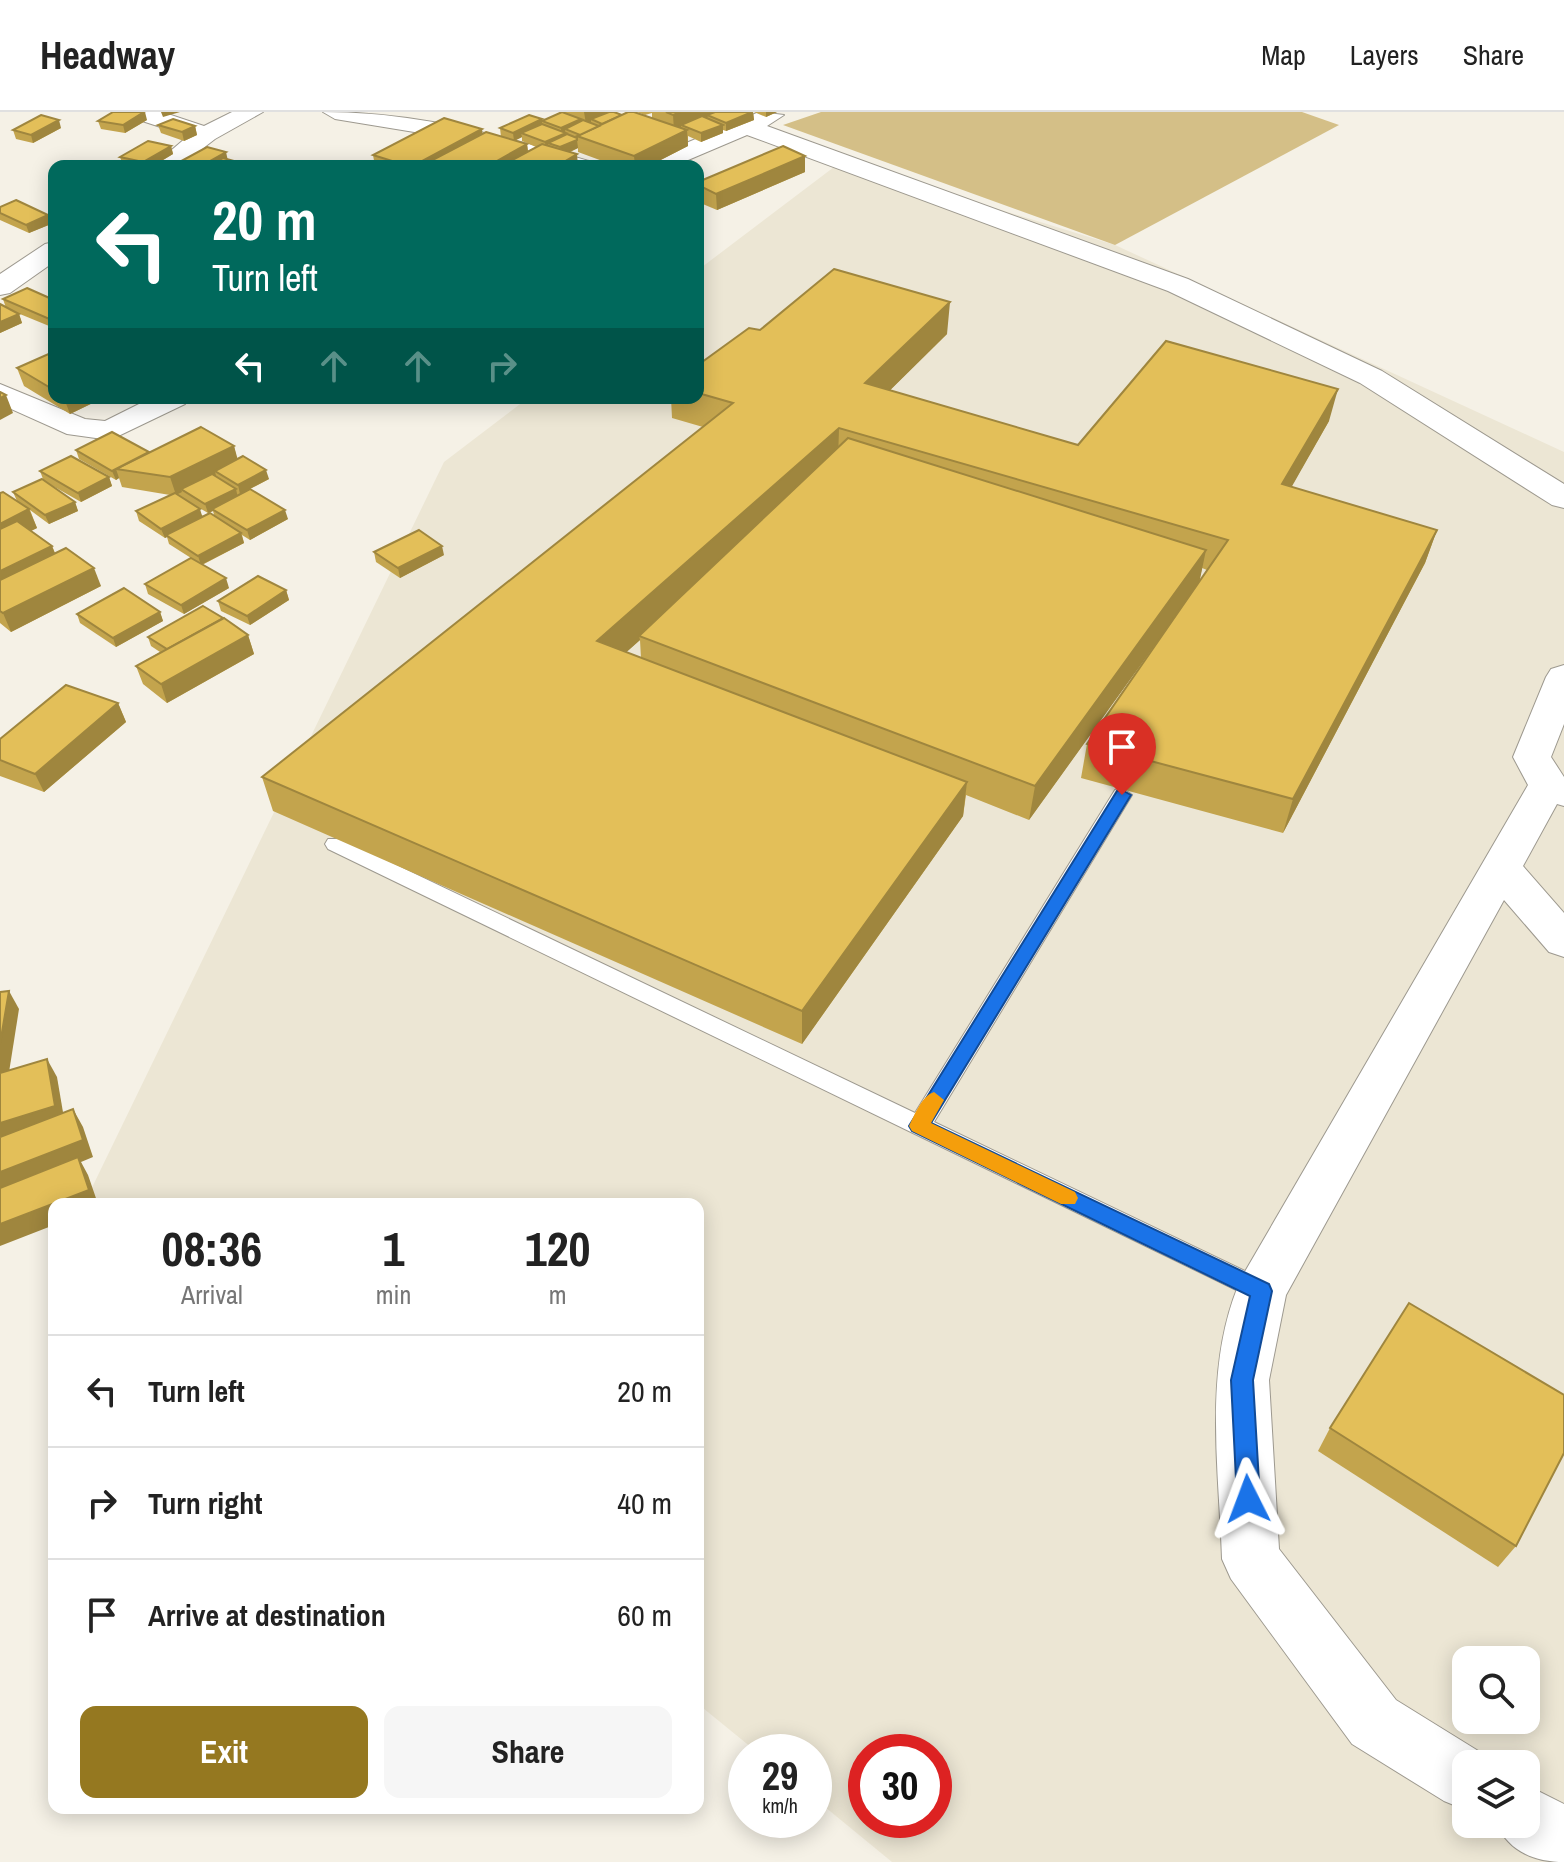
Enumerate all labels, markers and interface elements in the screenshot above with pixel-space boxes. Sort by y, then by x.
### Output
text: Headway [40,30,175,81]
text: Map [1261,36,1306,74]
text: Layers [1350,36,1419,74]
text: Share [1463,36,1524,74]
text: 20 m [212,182,317,257]
icon: left [80,192,184,296]
text: Turn left [212,254,318,302]
icon: left [228,344,272,388]
icon: ahead [312,344,356,388]
icon: ahead [396,344,440,388]
icon: right [480,344,524,388]
pin [1088,713,1156,795]
icon: arrive [1100,725,1144,769]
text: 08:36 [162,1216,262,1281]
text: 1 [383,1216,404,1281]
text: 120 [525,1216,590,1281]
text: Arrival [181,1277,243,1312]
text: min [376,1277,411,1312]
text: m [549,1277,567,1312]
icon: left [80,1369,124,1413]
text: Turn left [148,1371,245,1411]
text: 20 m [617,1371,672,1411]
position arrow [1206,1457,1290,1541]
icon: right [80,1481,124,1525]
text: Turn right [148,1483,262,1523]
text: 40 m [617,1483,672,1523]
icon: arrive [80,1593,124,1637]
text: Arrive at destination [148,1595,386,1635]
text: 60 m [617,1595,672,1635]
map controls [1452,1646,1540,1838]
button: search [1452,1646,1540,1734]
button: Exit [80,1706,368,1798]
button: Share [384,1706,672,1798]
speed limit sign: 30 [848,1734,952,1838]
text: 29 [762,1749,798,1802]
button: layers [1452,1750,1540,1838]
text: km/h [762,1792,798,1819]

